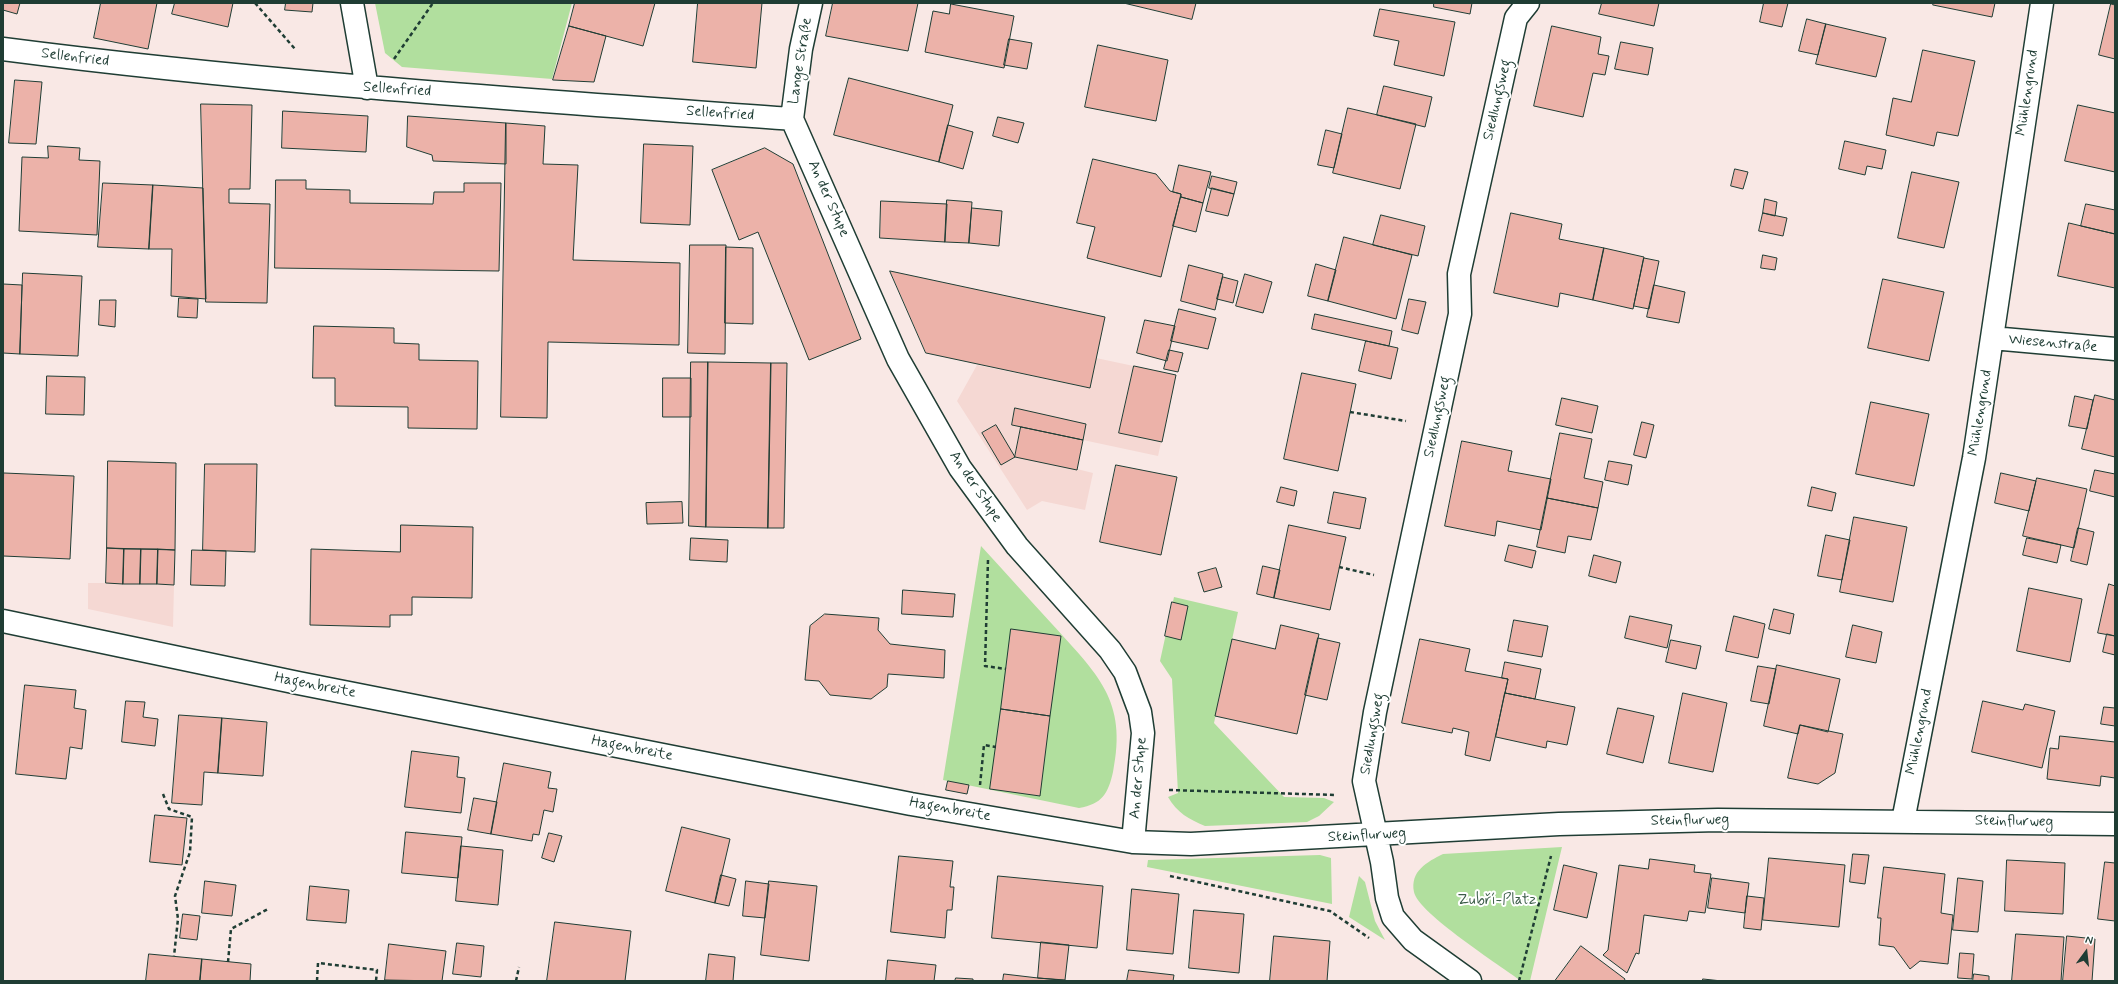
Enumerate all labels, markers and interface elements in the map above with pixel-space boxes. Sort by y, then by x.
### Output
street label: Lange Straße [785,16,817,106]
street label: Sellenfried [40,45,110,71]
street label: Mühlengrund [2013,49,2043,137]
street label: Siedlungsweg [1480,58,1516,142]
street label: Sellenfried [362,79,432,101]
street label: Sellenfried [685,103,755,125]
street label: An der Stupe [803,158,853,240]
street label: Wiesenstraße [2008,331,2098,357]
street label: Mühlengrund [1965,369,1997,457]
street label: Siedlungsweg [1421,375,1455,459]
street label: An der Stupe [945,448,1005,526]
street label: Hagenbreite [273,669,357,703]
street label: Mühlengrund [1903,688,1937,776]
street label: Siedlungsweg [1357,692,1389,776]
street label: Hagenbreite [590,732,674,766]
street label: An der Stupe [1126,736,1152,820]
street label: Hagenbreite [908,794,992,826]
street label: Steinflurweg [1651,811,1729,831]
street label: Steinflurweg [1975,812,2053,832]
street label: Steinflurweg [1327,825,1407,847]
park label: Zubří-Platz [1458,892,1536,910]
north arrow [2066,932,2106,972]
text: N [2084,933,2094,948]

